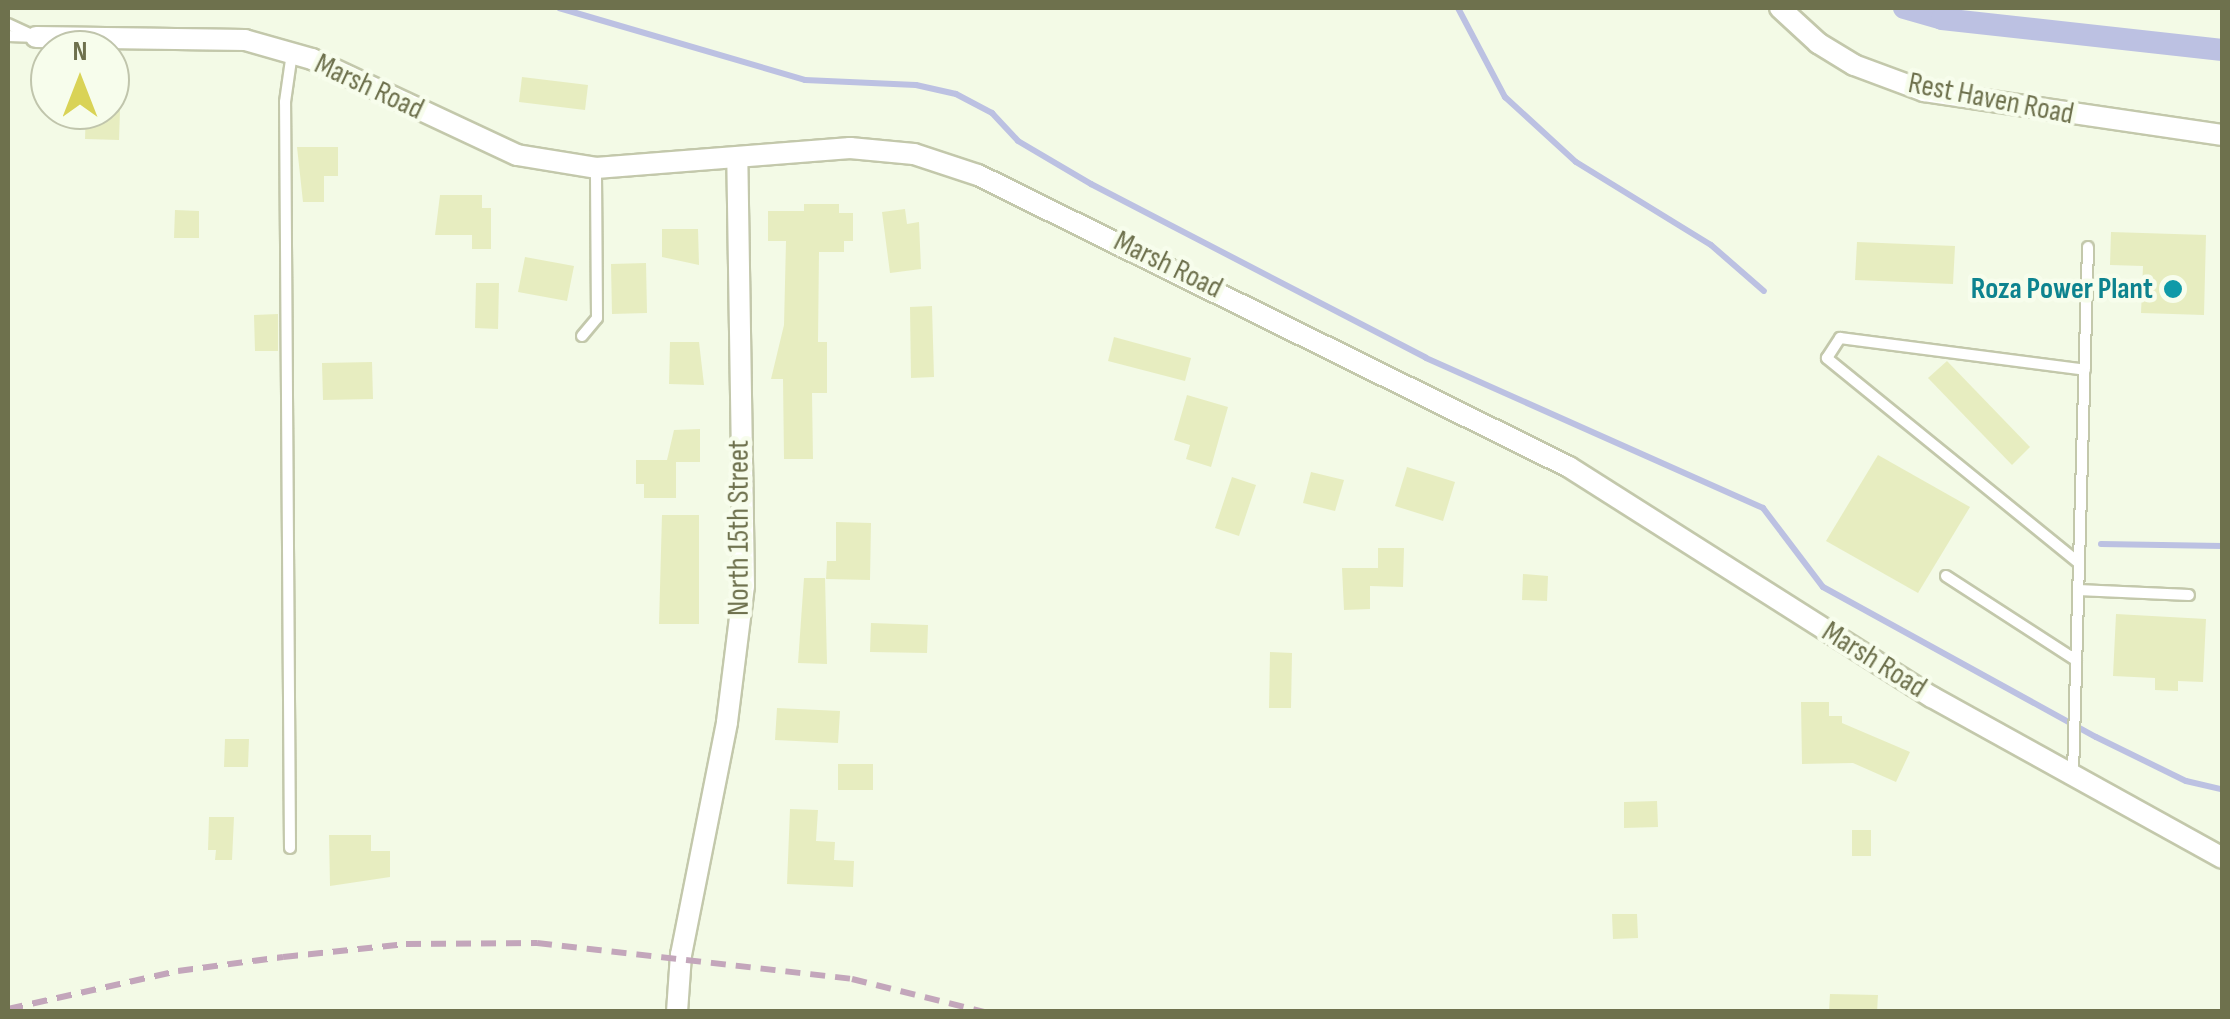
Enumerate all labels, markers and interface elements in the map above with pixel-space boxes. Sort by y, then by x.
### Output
north arrow [30,30,130,130]
text: N [73,35,87,68]
street label: Marsh Road [309,46,429,128]
street label: Rest Haven Road [1905,65,2077,133]
street label: Marsh Road [1108,223,1228,307]
place label: Roza Power Plant [1971,271,2153,307]
marker: Roza Power Plant [2162,278,2184,300]
street label: North 15th Street [721,440,757,616]
street label: Marsh Road [1815,614,1933,706]

